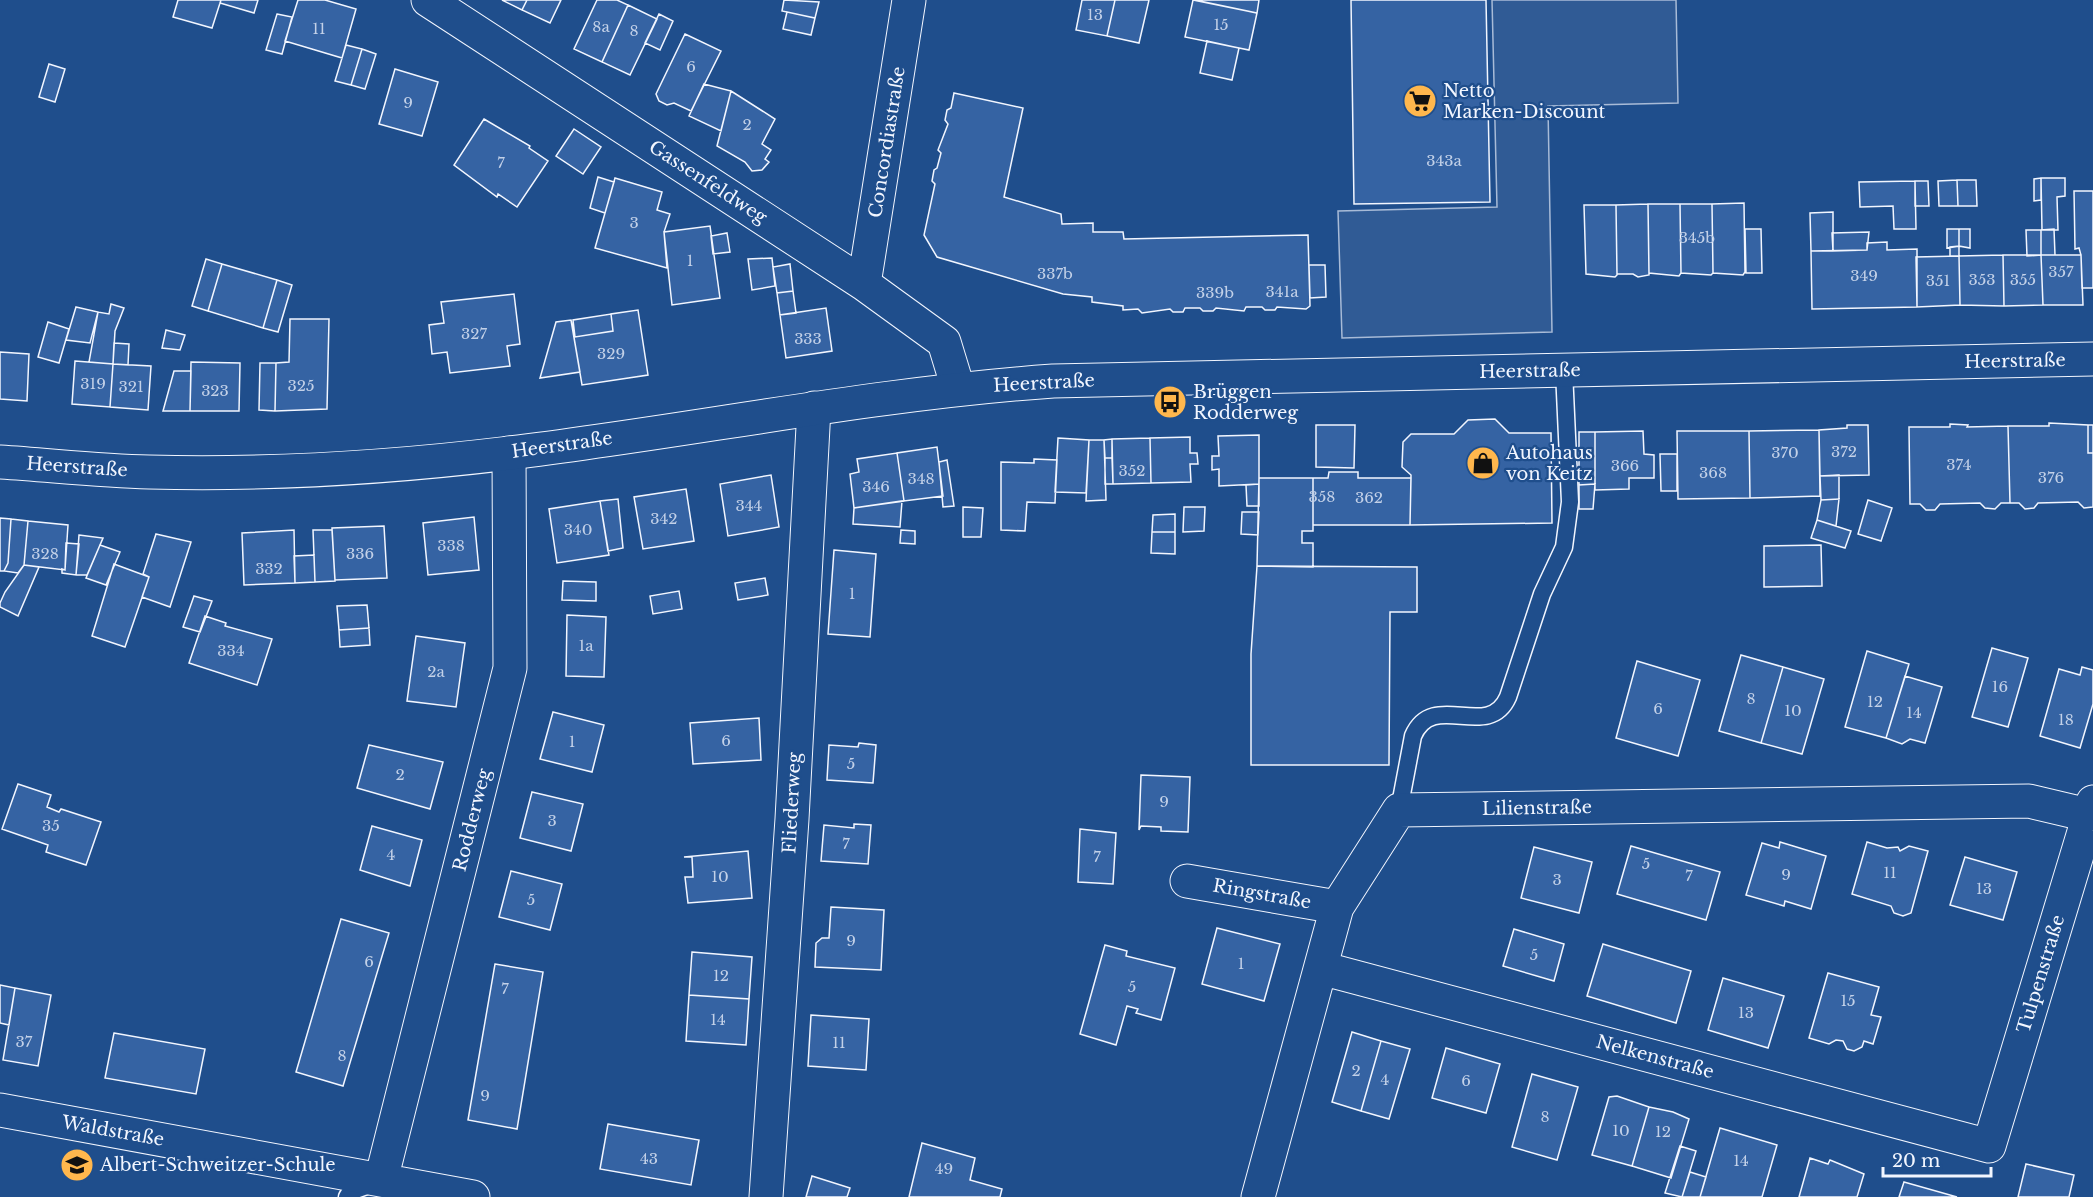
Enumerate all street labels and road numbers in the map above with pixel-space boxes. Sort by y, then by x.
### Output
street label: Concordiastraße [864,65,910,219]
street label: Gassenfeldweg [645,136,771,228]
street label: Heerstraße [1964,349,2066,373]
street label: Heerstraße [1479,359,1581,383]
street label: Heerstraße [993,369,1095,397]
street label: Heerstraße [510,427,614,463]
street label: Heerstraße [26,452,128,482]
street label: Fliederweg [778,752,806,854]
street label: Rodderweg [449,766,495,874]
street label: Lilienstraße [1482,796,1592,820]
street label: Ringstraße [1211,875,1313,913]
street label: Tulpenstraße [2013,912,2069,1036]
street label: Nelkenstraße [1594,1031,1716,1083]
street label: Waldstraße [59,1111,166,1151]

